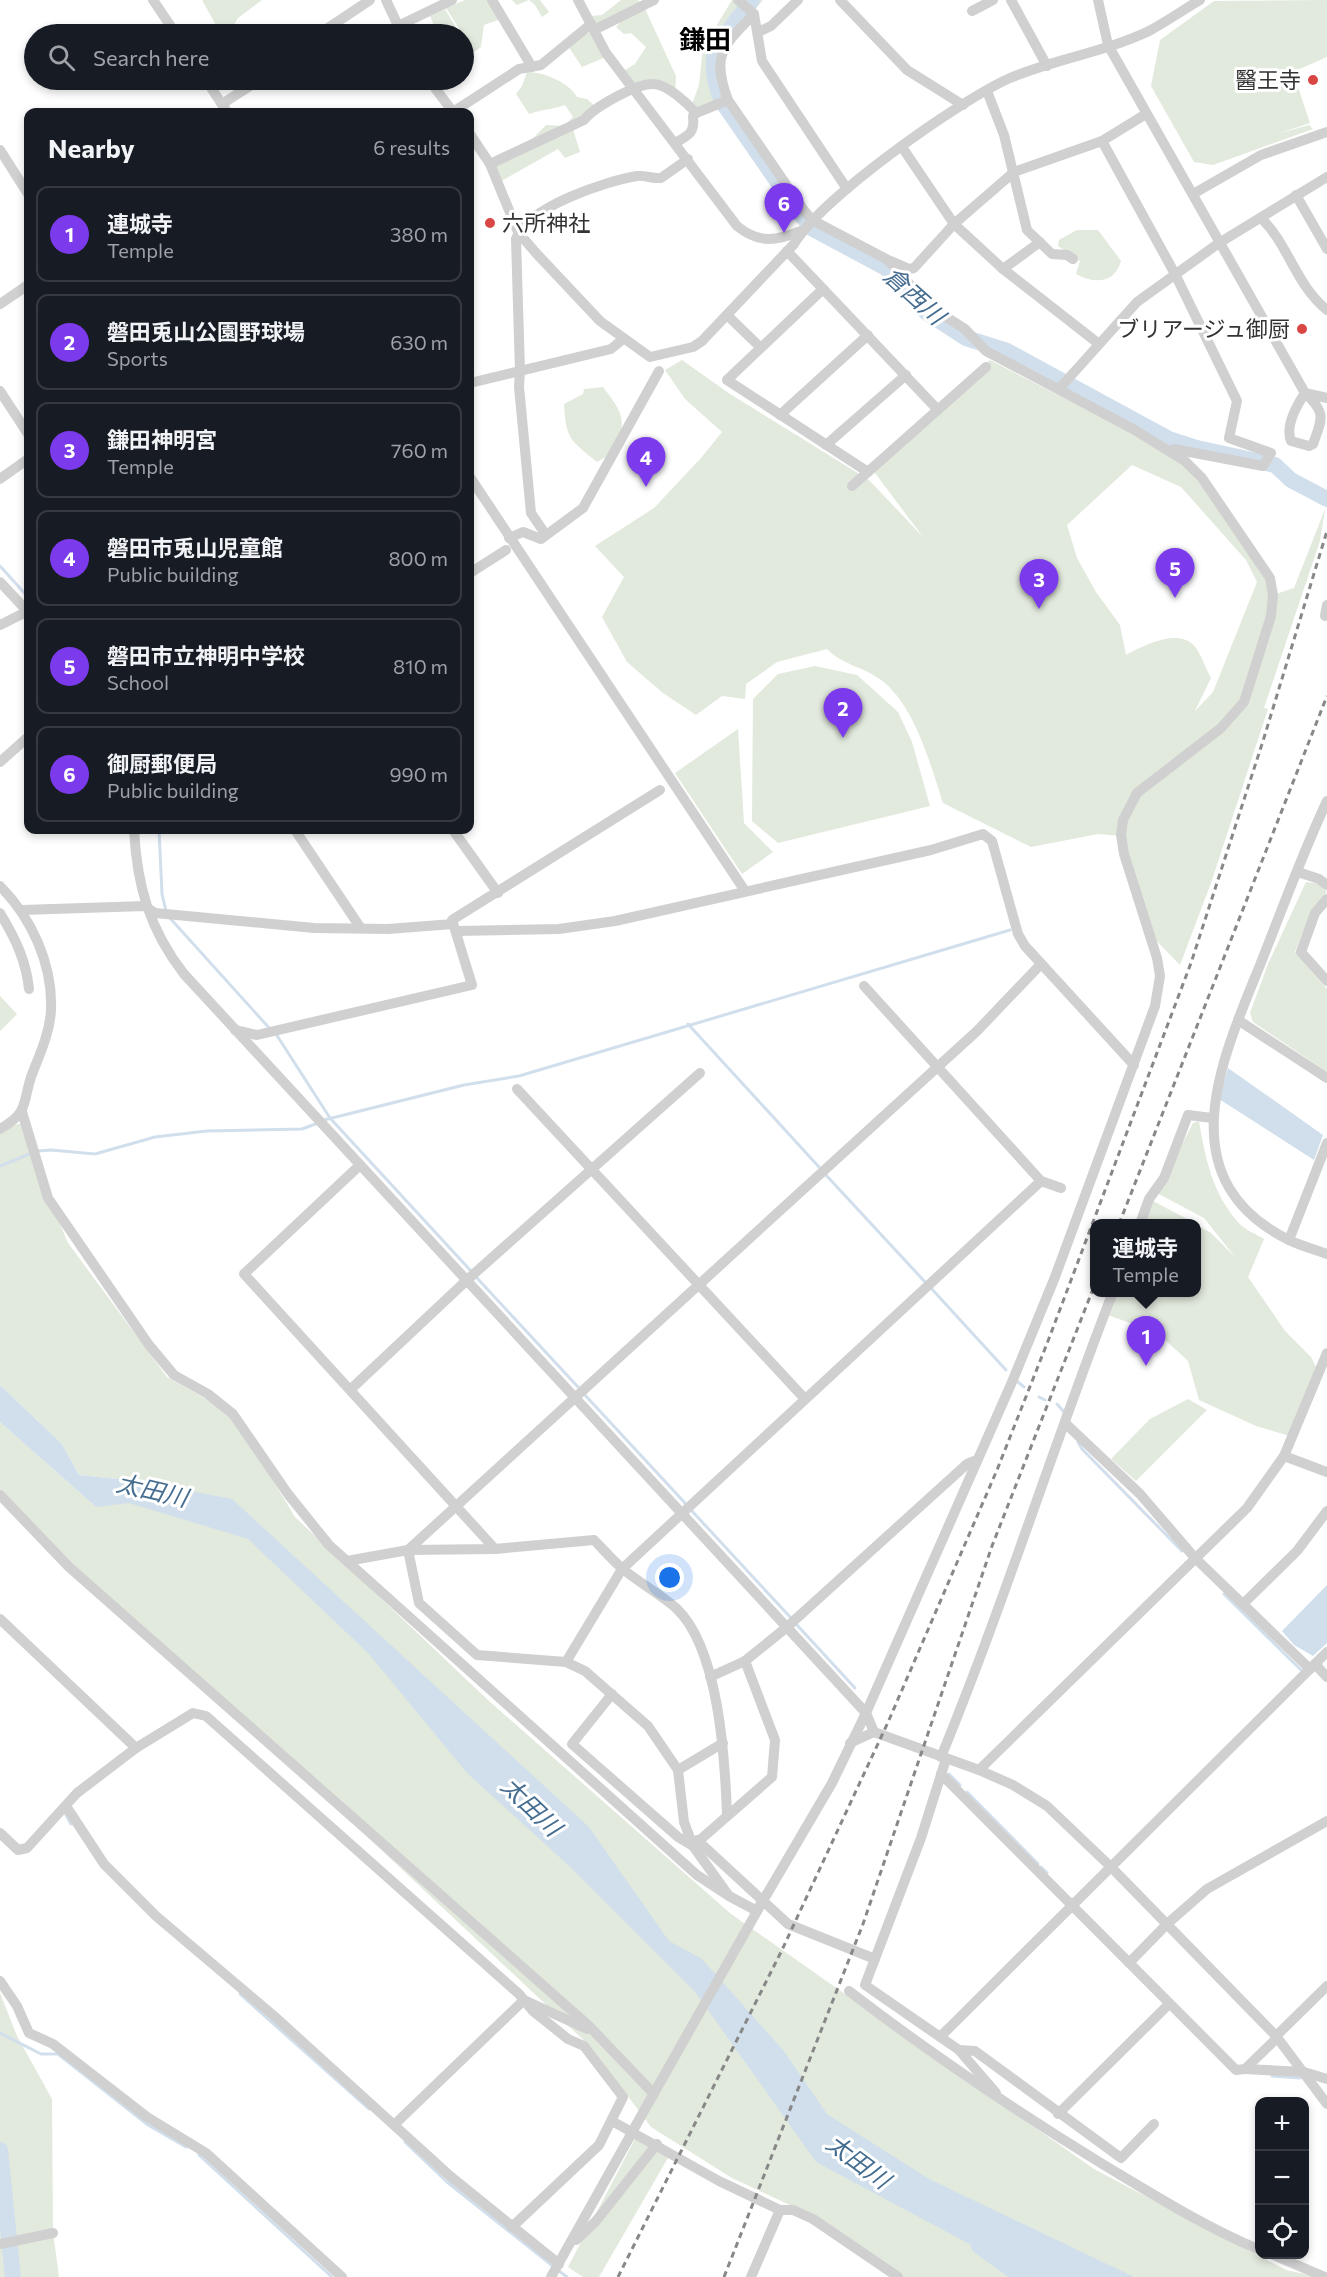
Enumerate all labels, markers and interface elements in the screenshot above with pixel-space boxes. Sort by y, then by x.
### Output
district label: 鎌田 [679,23,731,54]
search box [24,24,474,90]
icon: search [45,41,78,74]
text: Search here [93,44,209,71]
place label: 醫王寺 [1235,66,1301,93]
marker: 醫王寺 [1306,73,1320,87]
text: Nearby [48,132,135,163]
text: 6 results [373,135,450,159]
pin: 6 [764,184,804,233]
place label: 六所神社 [502,209,590,236]
text: 連城寺 [107,210,173,237]
marker: 六所神社 [483,216,497,230]
text: 1 [65,222,74,246]
text: 380 m [390,222,448,246]
text: Temple [107,238,174,262]
water label: 倉西川 [879,260,954,332]
place label: ブリアージュ御厨 [1117,315,1290,342]
text: 磐田兎山公園野球場 [107,318,305,345]
marker: ブリアージュ御厨 [1295,322,1309,336]
text: 2 [64,330,75,354]
text: 630 m [390,330,448,354]
text: Sports [107,346,168,370]
text: 鎌田神明宮 [107,426,217,453]
text: 3 [64,438,75,462]
text: 760 m [391,438,448,462]
pin: 4 [626,438,666,487]
text: Temple [107,454,174,478]
text: 磐田市兎山児童館 [107,534,283,561]
text: 4 [63,546,76,570]
text: 800 m [388,546,448,570]
pin: 5 [1156,548,1194,598]
pin: 3 [1020,560,1058,609]
text: Public building [107,562,239,586]
text: 磐田市立神明中学校 [107,642,305,669]
text: 5 [64,654,75,678]
text: 810 m [393,654,448,678]
text: School [107,670,169,694]
pin: 2 [824,688,862,738]
text: 御厨郵便局 [107,750,217,777]
text: 6 [63,762,76,786]
text: 990 m [389,762,448,786]
text: Public building [107,778,239,802]
popup [1090,1219,1201,1297]
text: 連城寺 [1112,1234,1178,1261]
text: Temple [1112,1262,1179,1286]
pin: 1 [1126,1316,1166,1366]
water label: 太田川 [114,1467,194,1512]
your location [655,1563,684,1592]
water label: 太田川 [496,1770,570,1843]
map controls [1255,2097,1309,2259]
button: + [1255,2097,1309,2151]
water label: 太田川 [821,2128,899,2196]
button: − [1255,2151,1309,2205]
button: locate [1255,2205,1309,2259]

